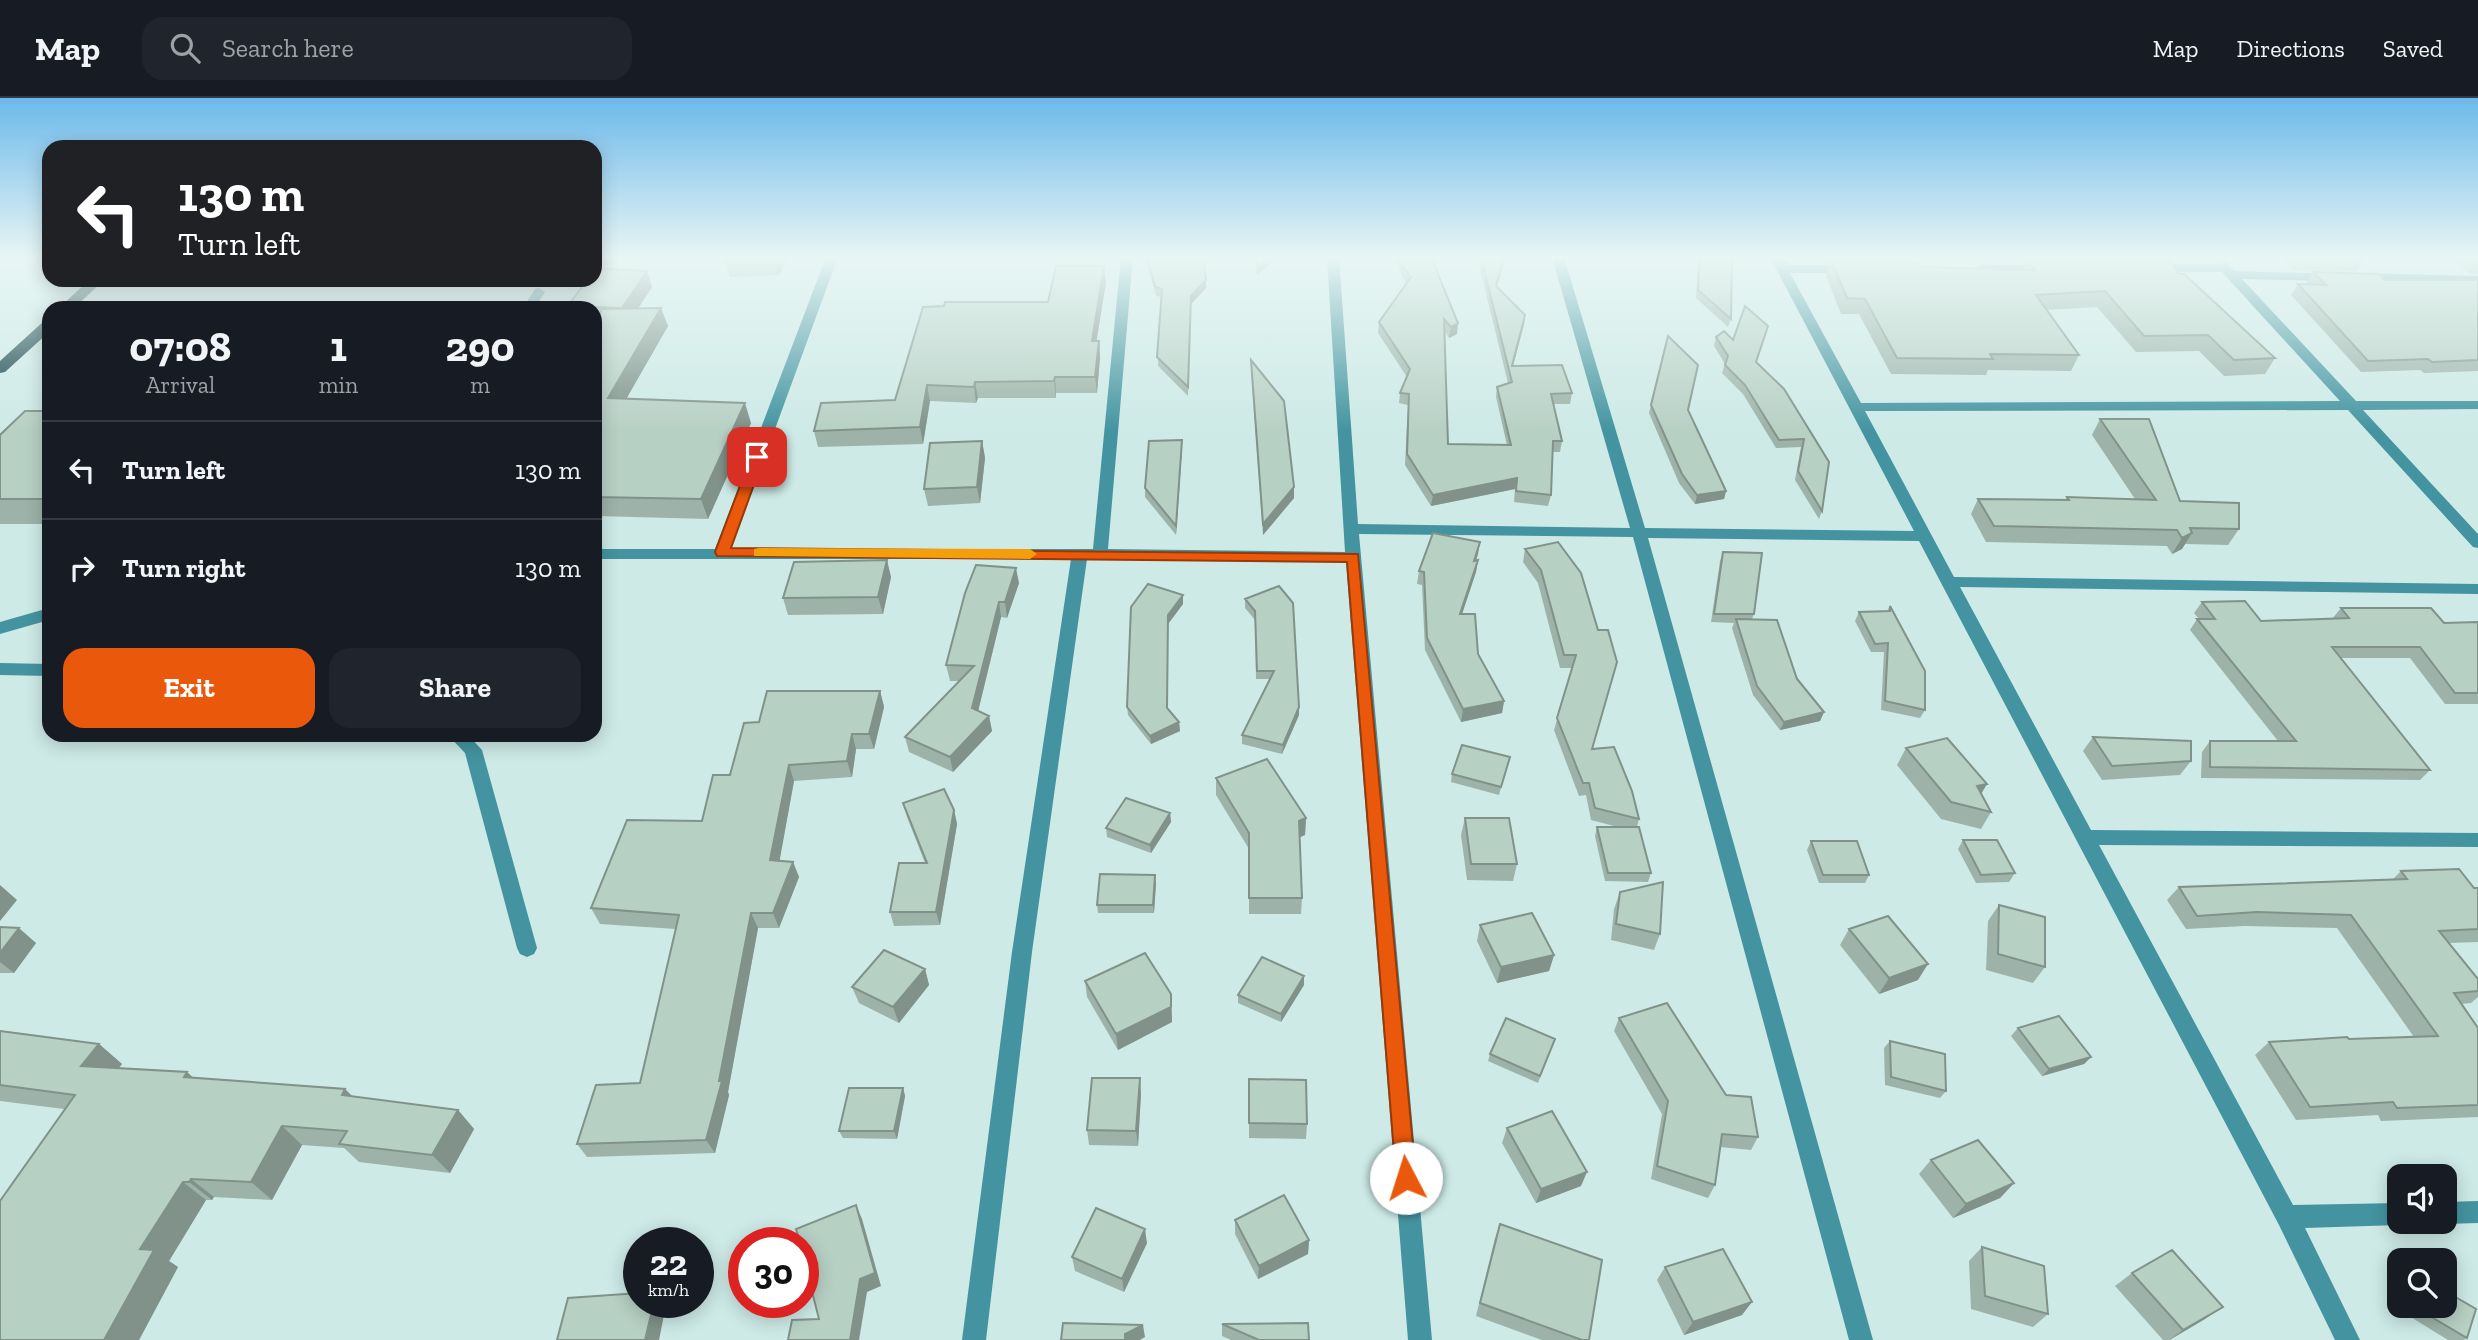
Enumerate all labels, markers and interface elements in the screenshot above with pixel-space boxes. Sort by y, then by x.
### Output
search box [142,17,632,80]
text: Map [35,29,100,68]
icon: search [166,29,204,67]
text: Search here [222,32,354,64]
text: Map [2153,34,2199,63]
text: Directions [2237,34,2345,63]
text: Saved [2383,34,2443,63]
text: 130 m [178,165,304,224]
icon: left [63,168,154,259]
text: Turn left [178,225,300,263]
text: 07:08 [129,321,232,372]
text: 1 [330,321,347,372]
text: 290 [446,321,515,372]
text: Arrival [146,371,215,399]
text: min [319,371,358,399]
text: m [470,371,490,399]
pin [727,427,787,487]
icon: arrive [738,438,776,476]
icon: left [63,451,101,489]
text: Turn left [122,454,225,486]
text: 130 m [515,454,581,486]
icon: right [63,549,101,587]
text: Turn right [122,552,245,584]
text: 130 m [515,552,581,584]
button: Exit [63,648,315,728]
button: Share [329,648,581,728]
position arrow [1369,1141,1443,1215]
map controls [2387,1164,2457,1318]
button: sound [2387,1164,2457,1234]
speed limit sign: 30 [728,1227,819,1318]
text: 22 [650,1242,687,1284]
button: search [2387,1248,2457,1318]
text: km/h [648,1279,689,1301]

